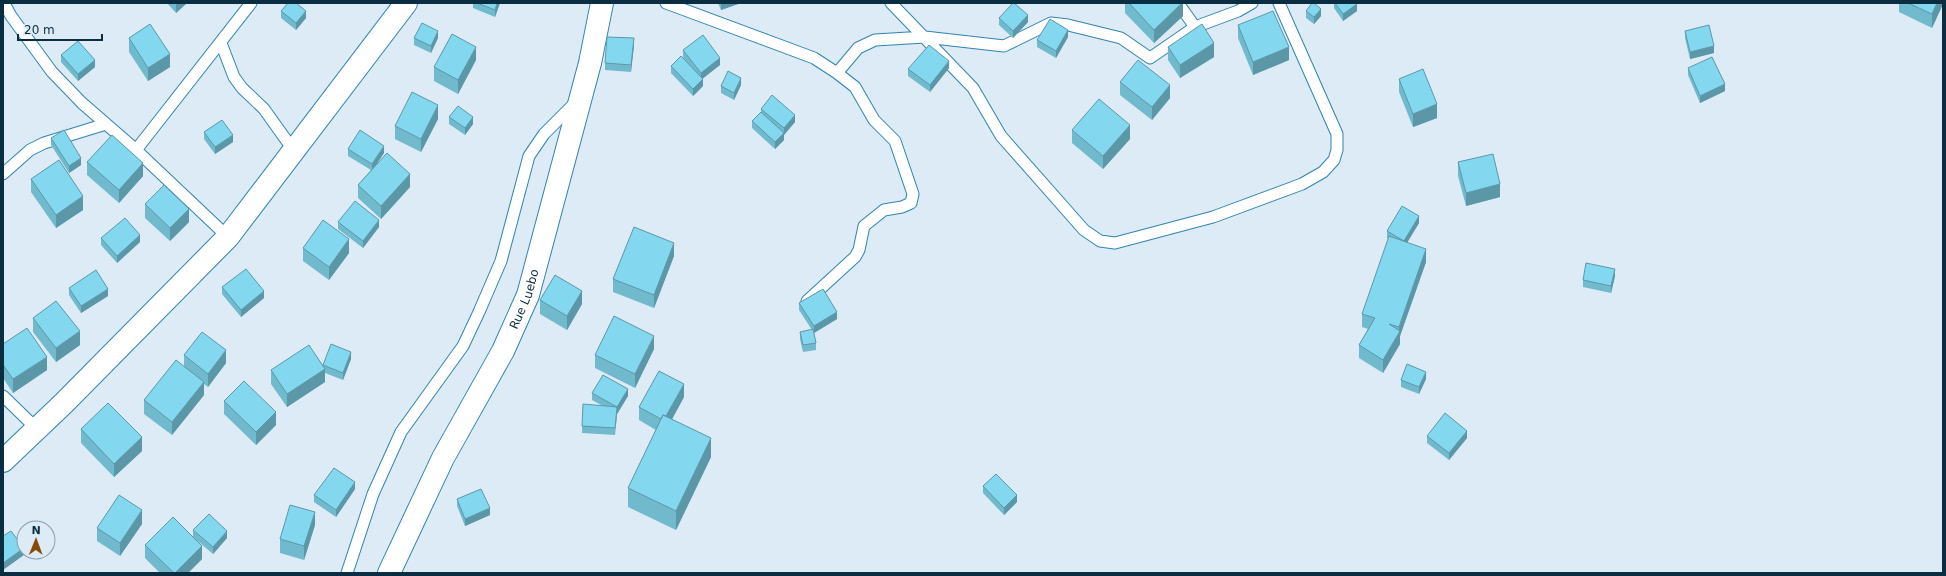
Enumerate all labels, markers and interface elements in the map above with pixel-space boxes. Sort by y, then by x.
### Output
scale bar [18,16,102,42]
text: 20 m [24,23,55,37]
street label: Rue Luebo [507,268,542,331]
north arrow [16,520,56,560]
text: N [31,524,41,537]

